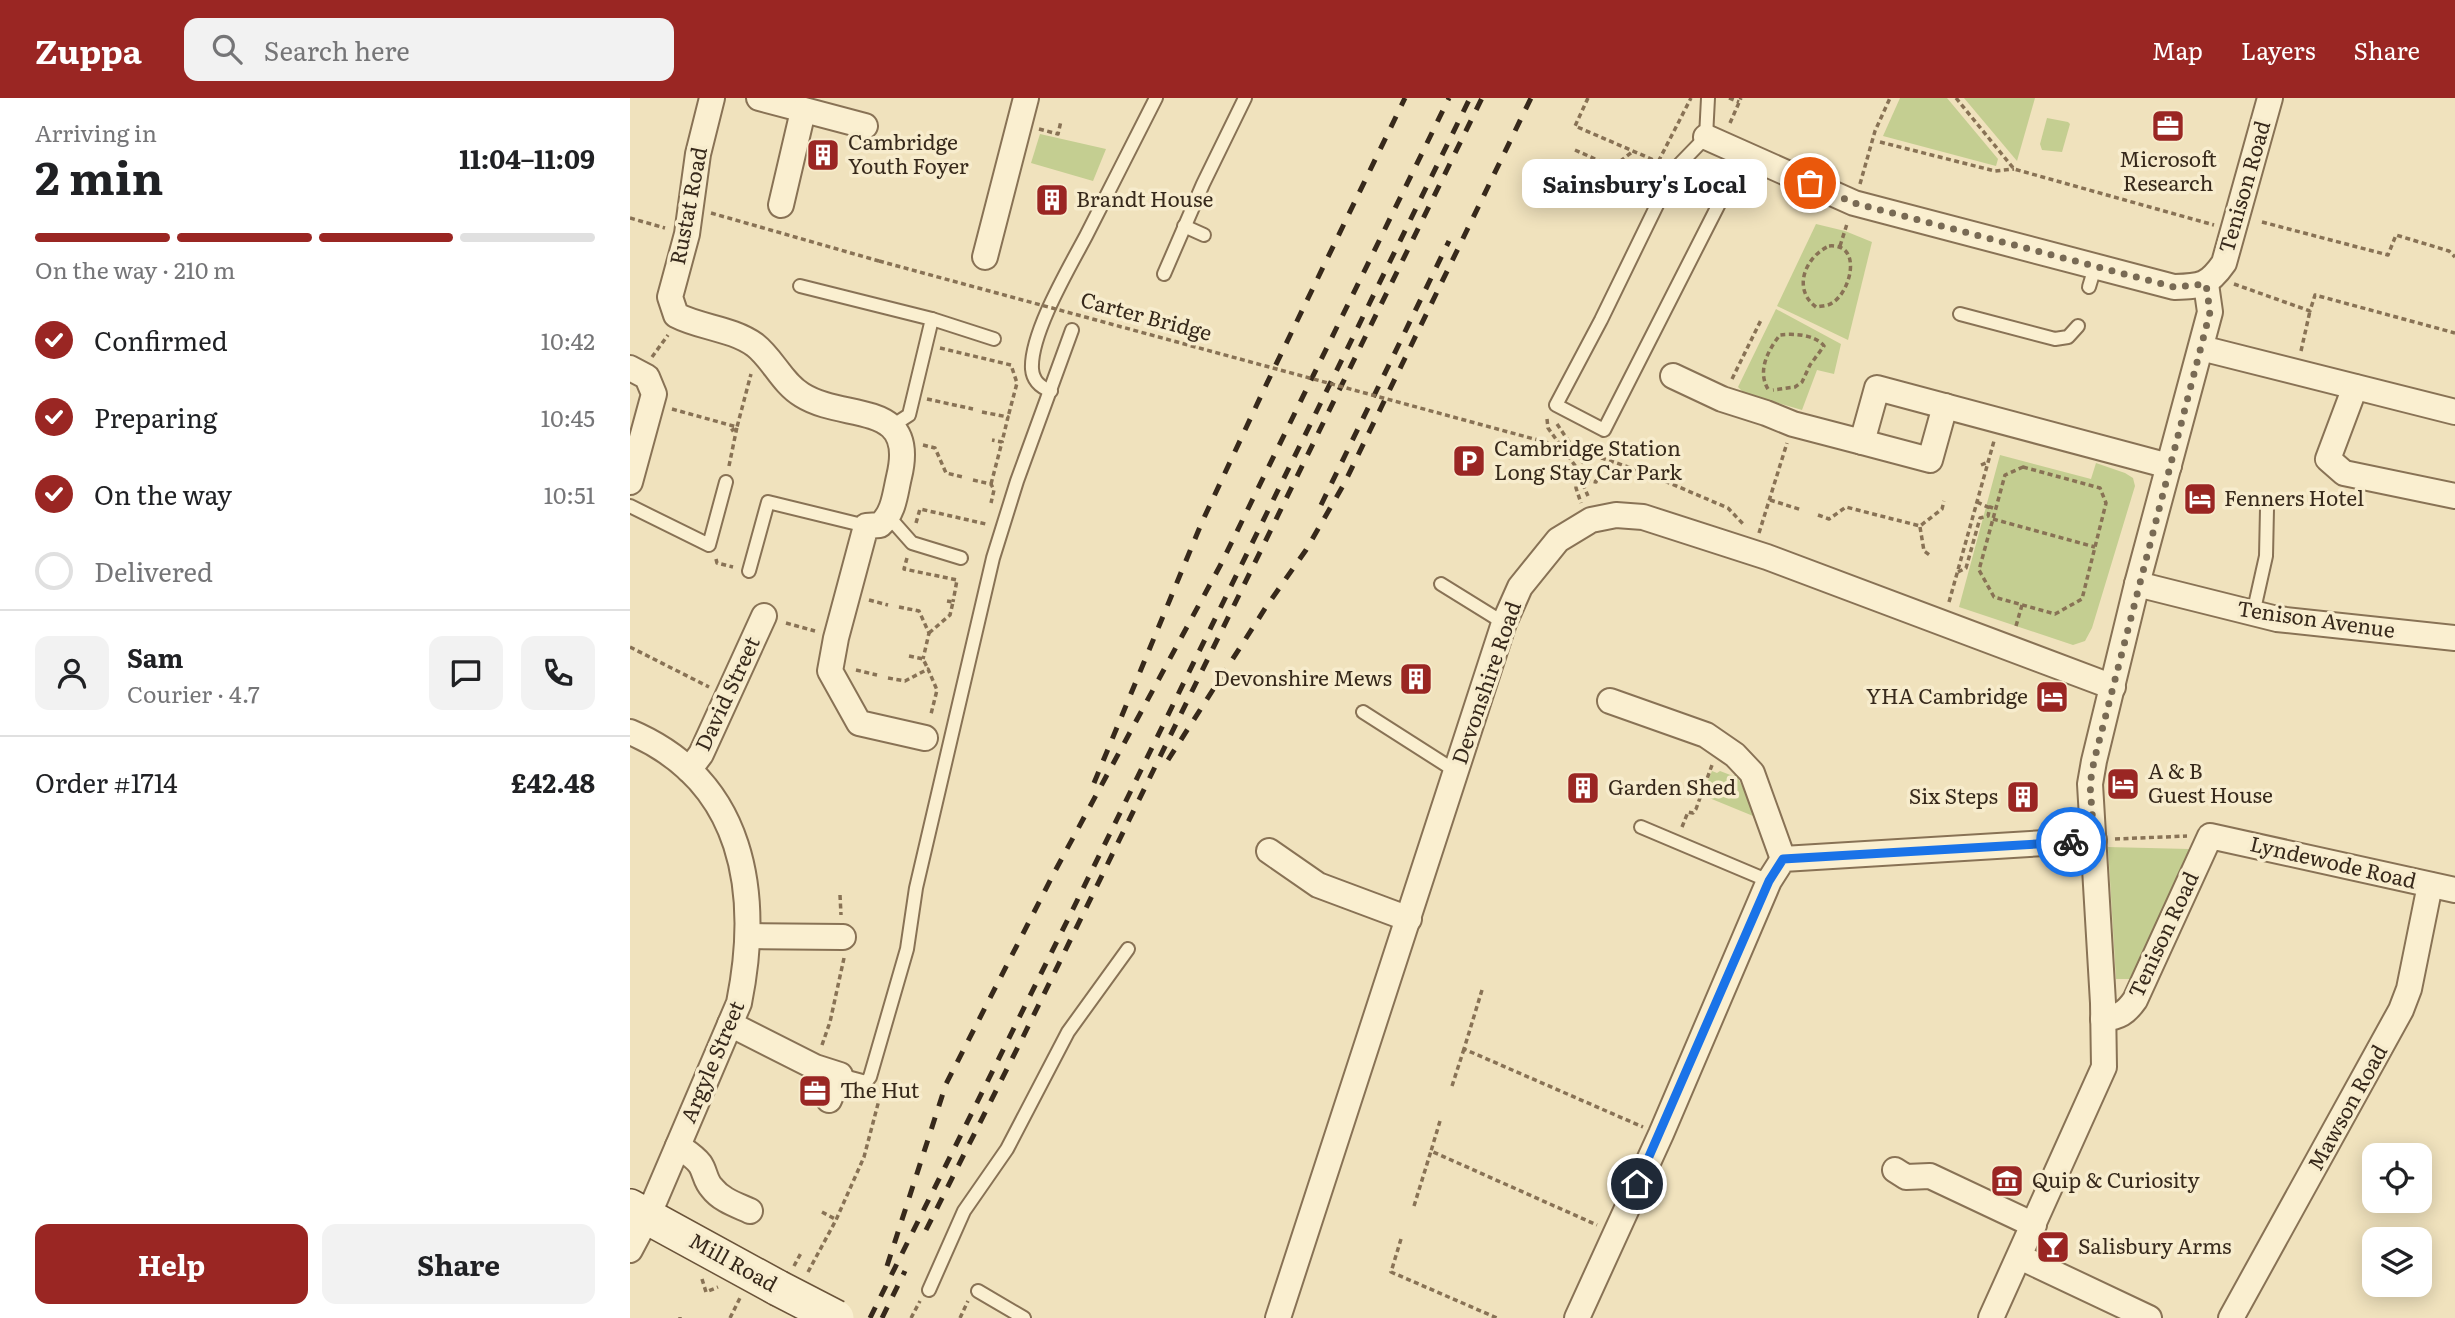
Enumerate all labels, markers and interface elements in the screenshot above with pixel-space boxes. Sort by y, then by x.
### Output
search box [184,18,674,81]
text: Zuppa [35,25,142,74]
icon: search [208,30,246,68]
text: Search here [264,30,410,69]
text: Map [2152,32,2203,67]
text: Layers [2241,32,2315,67]
text: Share [2353,32,2420,67]
office icon: Microsoft Research [2149,107,2187,145]
text: Arriving in [35,115,157,149]
street label: Tenison Road [2209,116,2276,256]
place label: Cambridge Youth Foyer [848,125,969,180]
building icon: Cambridge Youth Foyer [804,136,842,174]
text: 11:04–11:09 [459,138,595,177]
text: 2 min [35,141,164,209]
place label: Microsoft Research [2119,142,2217,197]
street label: Rustat Road [660,144,713,267]
pin [1780,153,1840,213]
callout: Sainsbury's Local [1523,158,1768,208]
icon: bag [1791,164,1829,202]
text: Sainsbury's Local [1542,166,1747,200]
building icon: Brandt House [1033,181,1071,219]
place label: Brandt House [1076,182,1213,213]
text: On the way · 210 m [35,252,235,286]
street label: Carter Bridge [1078,282,1216,347]
text: Confirmed [94,320,228,359]
icon: check [35,321,73,359]
text: 10:42 [541,323,595,357]
text: Preparing [94,397,217,436]
icon: check [35,398,73,436]
text: 10:45 [541,400,595,434]
place label: Cambridge Station Long Stay Car Park [1494,431,1682,486]
parking icon: Cambridge Station Long Stay Car Park [1450,442,1488,480]
text: On the way [94,474,232,513]
icon: check [35,475,73,513]
text: 10:51 [544,477,595,511]
hotel icon: Fenners Hotel [2181,480,2219,518]
place label: Fenners Hotel [2224,481,2364,512]
text: Delivered [94,551,213,590]
street label: Tenison Avenue [2235,591,2397,644]
street label: Devonshire Road [1442,596,1527,768]
street label: David Street [686,630,766,755]
button: person [35,636,109,710]
button: chat [429,636,503,710]
button: phone [521,636,595,710]
text: Sam [127,637,183,676]
building icon: Devonshire Mews [1397,660,1435,698]
place label: Devonshire Mews [1214,661,1392,692]
text: Courier · 4.7 [127,676,260,710]
hotel icon: YHA Cambridge [2033,678,2071,716]
place label: YHA Cambridge [1866,679,2028,710]
place label: A & B Guest House [2148,754,2273,809]
text: Order #1714 [35,762,178,801]
text: £42.48 [511,762,595,801]
hotel icon: A & B Guest House [2104,765,2142,803]
building icon: Garden Shed [1564,769,1602,807]
place label: Garden Shed [1608,770,1736,801]
building icon: Six Steps [2004,778,2042,816]
place label: Six Steps [1909,779,1998,810]
courier [2036,807,2106,877]
icon: bike [2052,823,2090,861]
street label: Lyndewode Road [2247,826,2420,895]
street label: Tenison Road [2119,866,2205,1002]
street label: Argyle Street [671,995,751,1127]
street label: Mawson Road [2298,1038,2393,1175]
office icon: The Hut [796,1072,834,1110]
place label: The Hut [840,1073,920,1104]
map controls [2362,1143,2432,1297]
button: locate [2362,1143,2432,1213]
pin [1607,1154,1667,1214]
museum icon: Quip & Curiosity [1988,1162,2026,1200]
place label: Quip & Curiosity [2032,1163,2200,1194]
icon: home [1618,1165,1656,1203]
button: Help [35,1224,308,1304]
button: Share [322,1224,595,1304]
street label: Mill Road [684,1224,784,1298]
button: layers [2362,1227,2432,1297]
bar icon: Salisbury Arms [2034,1228,2072,1266]
place label: Salisbury Arms [2078,1229,2232,1260]

